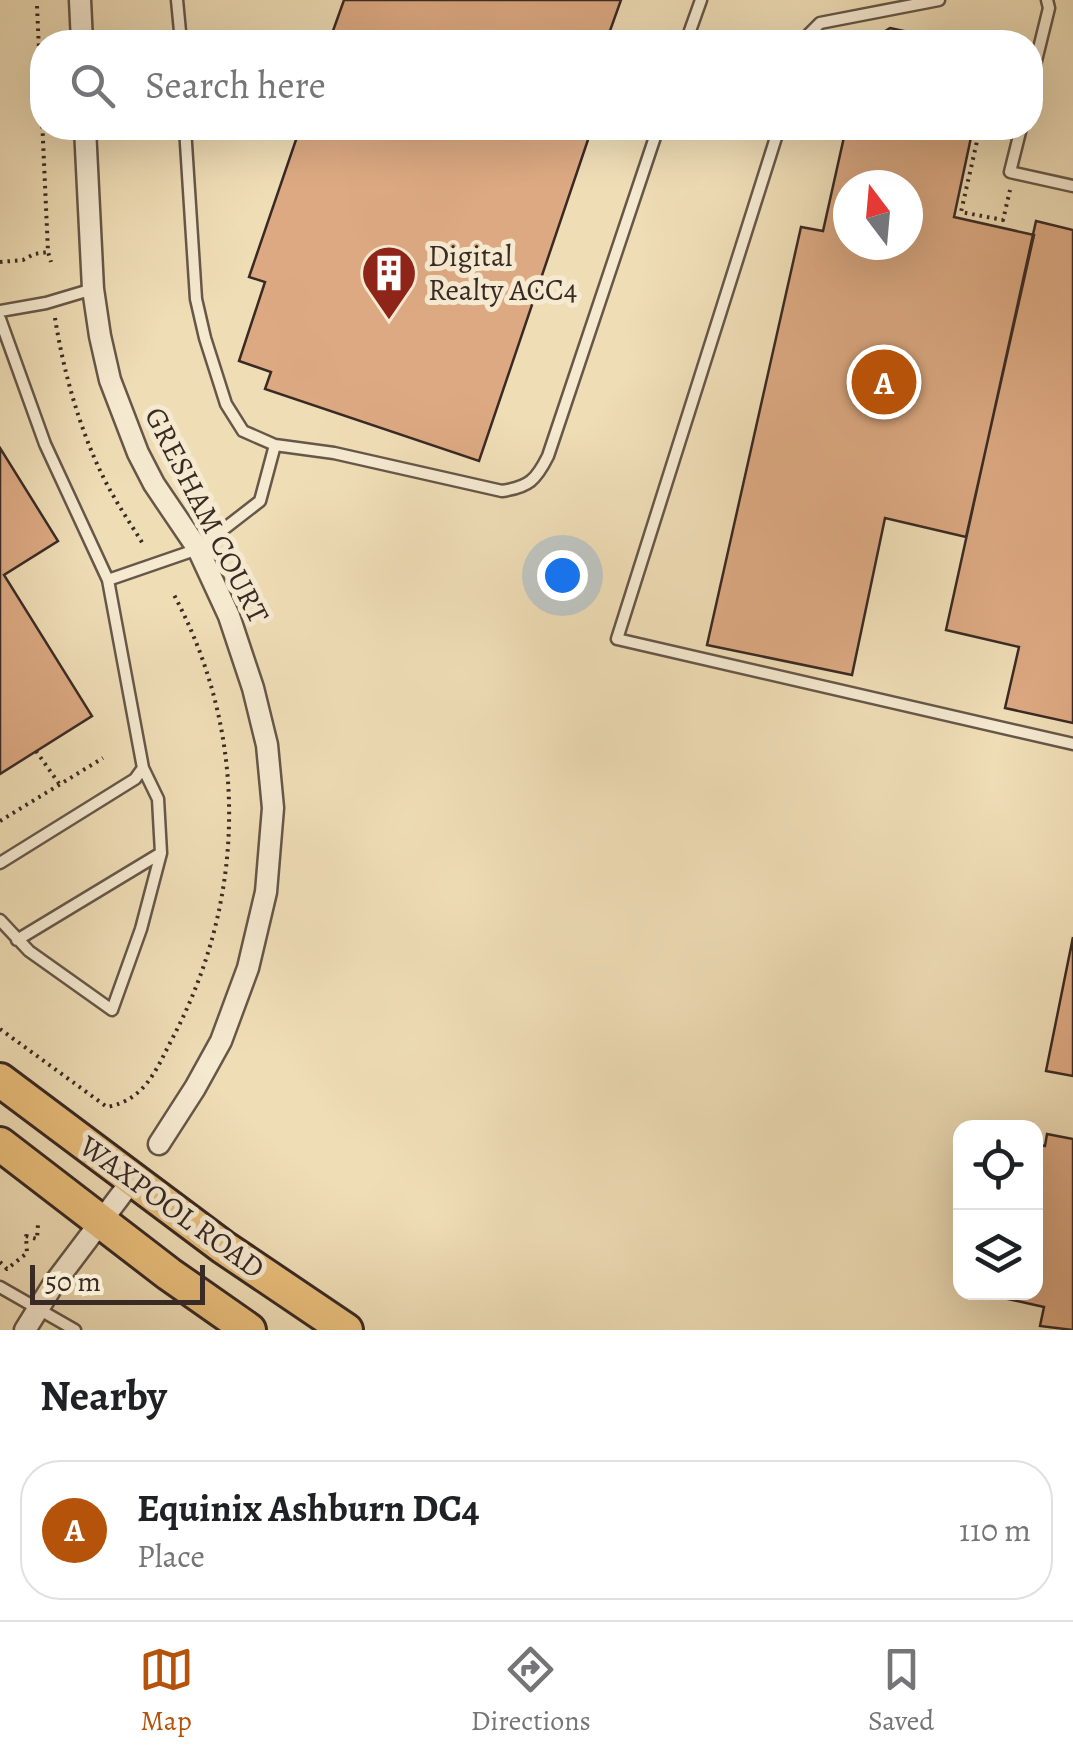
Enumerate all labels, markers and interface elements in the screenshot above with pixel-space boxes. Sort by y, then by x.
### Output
search box [30,30,1043,140]
icon: search [65,58,120,113]
text: Search here [145,59,326,111]
north arrow [833,170,923,260]
place label: Digital Realty ACC4 [428,236,577,310]
building icon: Digital Realty ACC4 [359,243,419,322]
pin: A [852,344,916,420]
street label: GRESHAM COURT [135,400,279,630]
your location [537,550,588,601]
map controls [953,1120,1043,1300]
button: locate [953,1120,1043,1210]
street label: WAXPOOL ROAD [71,1126,273,1288]
button: layers [953,1210,1043,1300]
scale bar [30,1260,205,1304]
text: 50 m [45,1263,101,1301]
text: Nearby [40,1367,167,1424]
text: Equinix Ashburn DC4 [137,1482,480,1534]
text: A [64,1508,85,1552]
text: 110 m [959,1508,1031,1552]
text: Place [137,1534,205,1578]
tab: Map [139,1642,194,1740]
tab: Directions [471,1642,591,1740]
tab: Saved [868,1642,934,1740]

